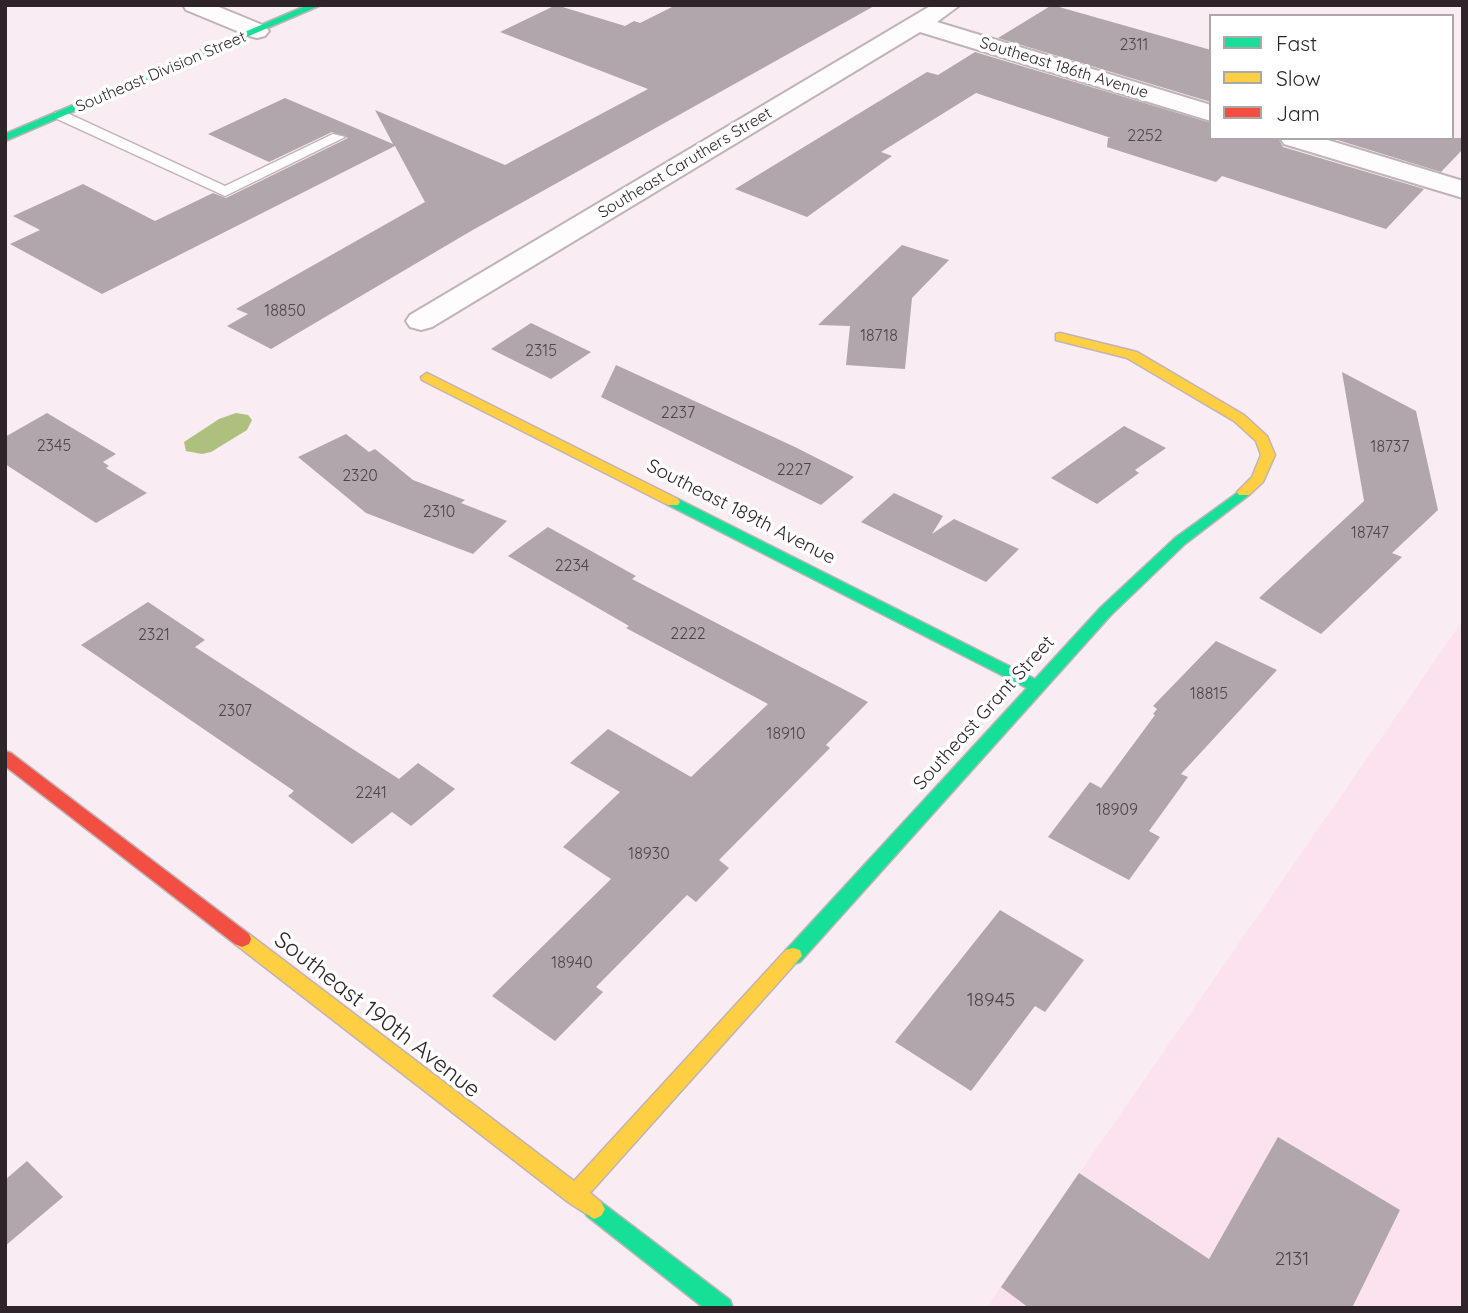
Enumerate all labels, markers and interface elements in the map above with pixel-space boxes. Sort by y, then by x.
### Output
legend [1209,14,1454,140]
street label: Southeast Division Street [73,27,249,117]
text: Fast [1276,30,1317,56]
street label: Southeast 186th Avenue [977,33,1151,103]
house number: 2311 [1119,35,1149,55]
text: Slow [1276,65,1321,91]
text: Jam [1276,100,1320,126]
street label: Southeast Caruthers Street [595,104,775,222]
house number: 2252 [1127,126,1163,146]
house number: 18850 [264,301,306,321]
house number: 18718 [860,326,898,346]
house number: 2315 [525,341,557,361]
house number: 2237 [661,403,695,423]
house number: 2345 [37,436,71,456]
house number: 18737 [1371,437,1409,457]
street label: Southeast 189th Avenue [643,455,839,569]
house number: 2227 [777,460,811,480]
house number: 2320 [342,466,378,486]
house number: 2310 [423,502,455,522]
house number: 18747 [1351,523,1389,543]
house number: 2234 [555,556,589,576]
house number: 2222 [670,624,706,644]
house number: 2321 [138,625,170,645]
street label: Southeast Grant Street [909,631,1059,795]
house number: 18815 [1190,684,1228,704]
house number: 2307 [218,701,252,721]
house number: 18910 [766,724,806,744]
house number: 2241 [355,783,387,803]
house number: 18909 [1096,800,1138,820]
house number: 18930 [628,844,670,864]
street label: Southeast 190th Avenue [269,926,485,1104]
house number: 18940 [551,953,593,973]
house number: 18945 [967,989,1015,1011]
house number: 2131 [1275,1248,1309,1270]

